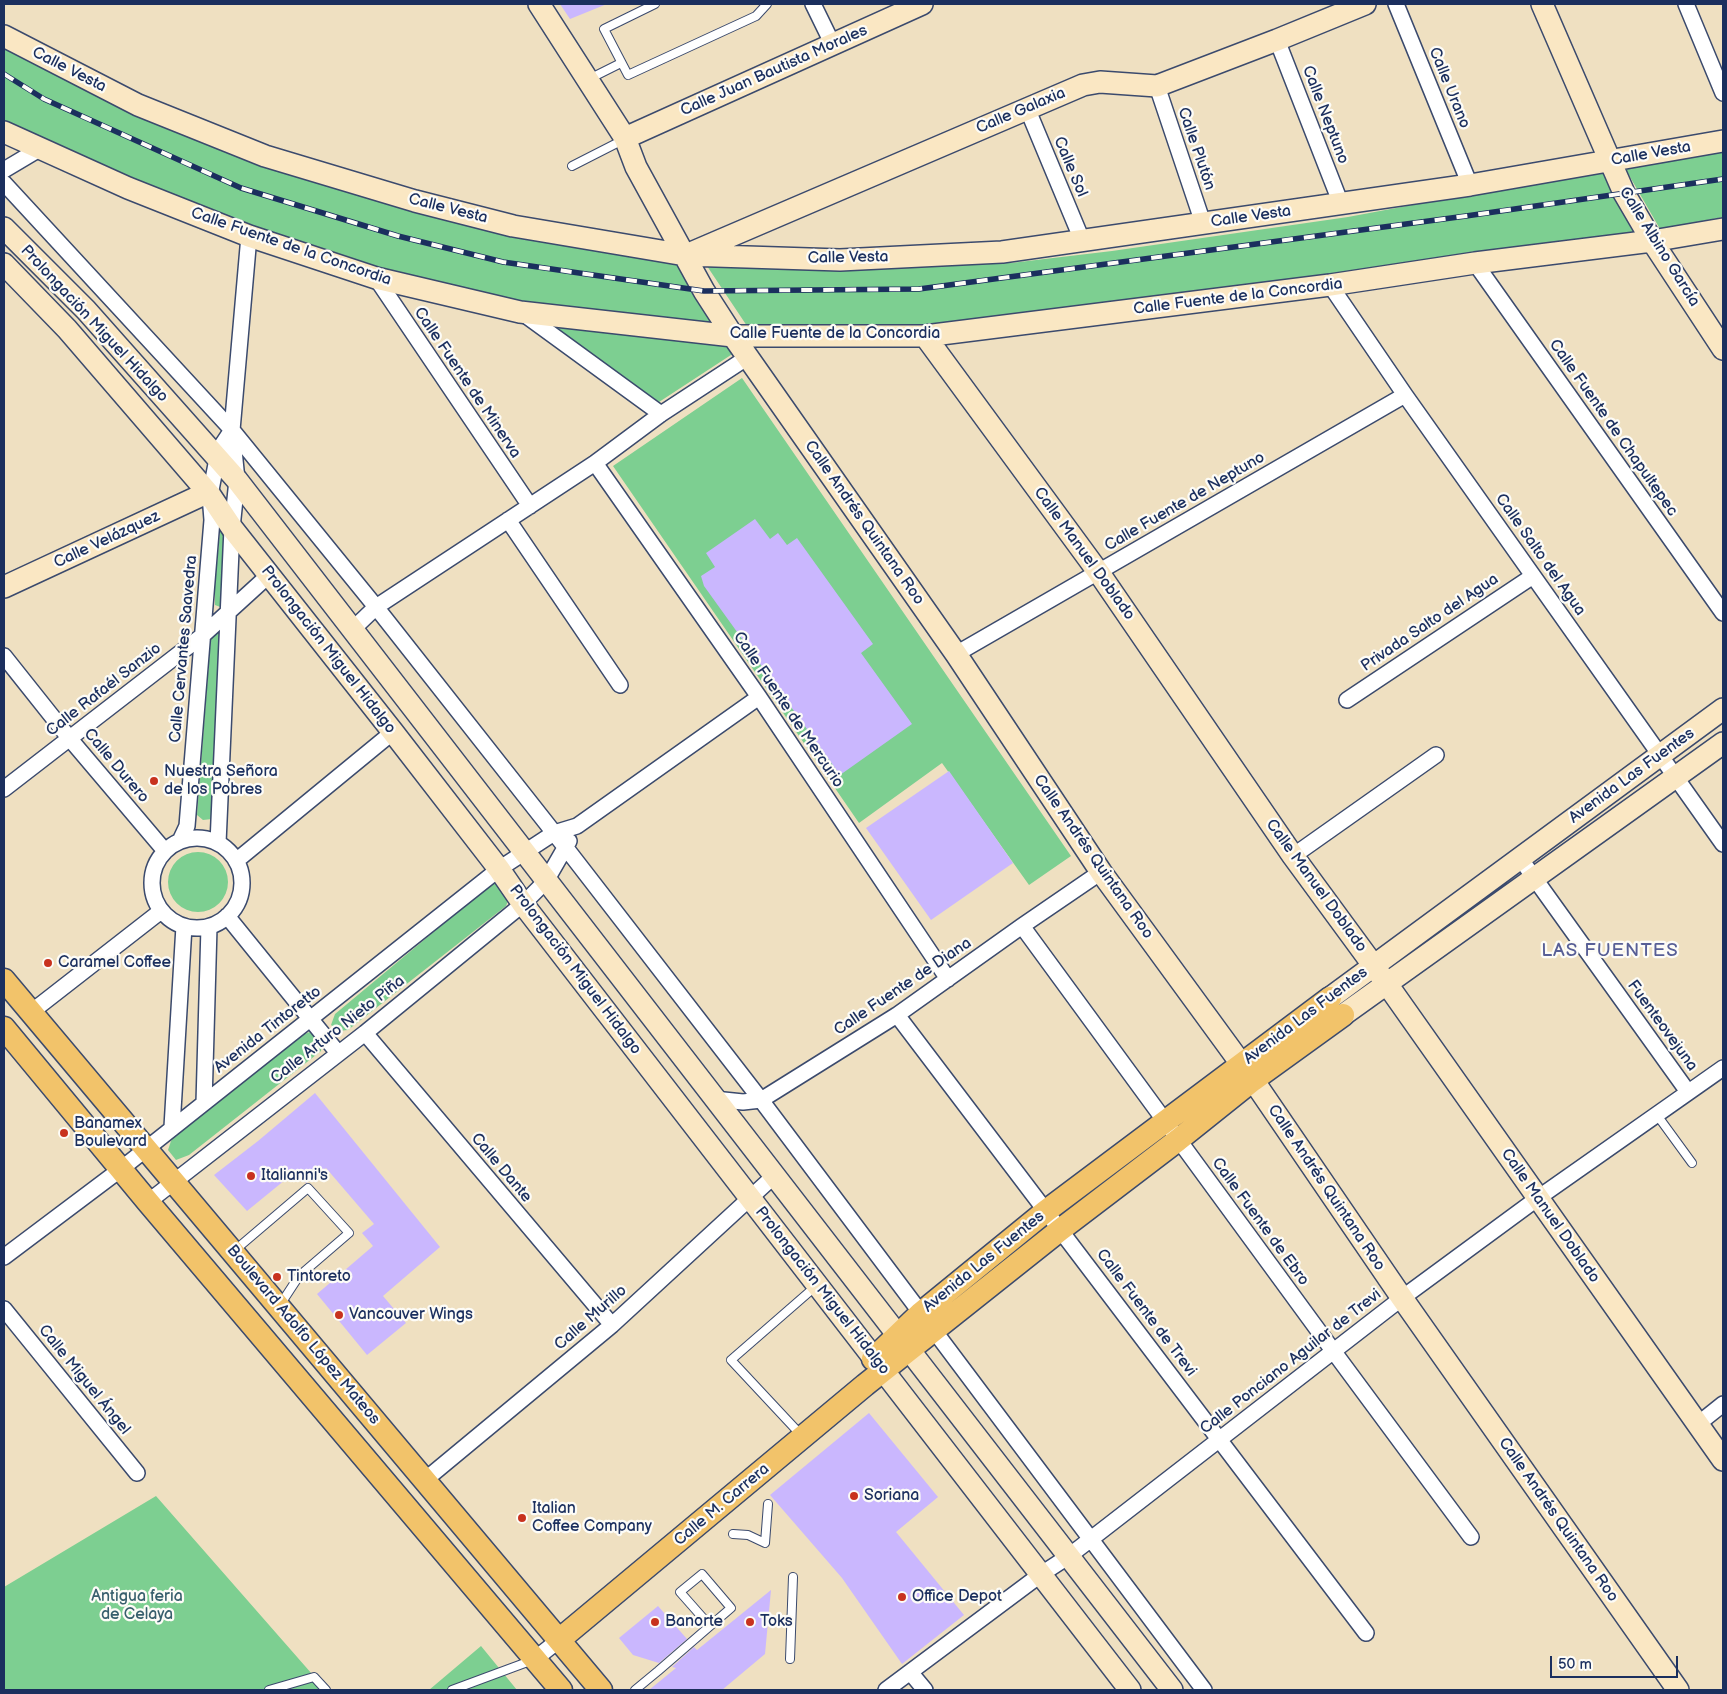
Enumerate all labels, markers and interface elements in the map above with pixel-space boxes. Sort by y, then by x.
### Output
street label: Calle Juan Bautista Morales [678,21,870,121]
street label: Calle Vesta [29,43,109,97]
street label: Calle Urano [1424,45,1474,131]
street label: Calle Neptuno [1297,63,1353,167]
street label: Calle Galaxia [973,84,1069,138]
street label: Calle Plutón [1173,105,1219,193]
street label: Calle Sol [1049,134,1091,200]
street label: Calle Vesta [1610,138,1692,170]
street label: Calle Albino García [1614,184,1704,310]
street label: Calle Vesta [406,190,490,228]
street label: Calle Vesta [1210,202,1292,232]
street label: Calle Fuente de la Concordia [188,204,394,290]
street label: Prolongación Miguel Hidalgo [16,241,172,407]
street label: Calle Vesta [807,248,889,268]
street label: Calle Fuente de la Concordia [1132,275,1344,319]
street label: Calle Fuente de Minerva [409,304,525,462]
street label: Calle Fuente de la Concordia [730,324,940,344]
street label: Calle Fuente de Chapultepec [1545,336,1681,520]
street label: Calle Andrés Quintana Roo [800,437,928,609]
street label: Calle Fuente de Neptuno [1102,448,1268,556]
street label: Calle Manuel Doblado [1029,484,1139,624]
street label: Calle Salto del Agua [1491,490,1589,620]
street label: Calle Velázquez [51,507,163,573]
street label: Calle Cervantes Saavedra [166,554,202,744]
street label: Prolongación Miguel Hidalgo [256,562,400,738]
street label: Privada Salto del Agua [1358,570,1502,676]
street label: Calle Fuente de Mercurio [729,628,847,792]
street label: Calle Rafaél Sanzio [43,639,165,741]
street label: Avenida Las Fuentes [1566,724,1698,828]
street label: Calle Durero [79,725,153,807]
place label: Nuestra Señora de los Pobres [164,762,278,800]
street label: Calle Andrés Quintana Roo [1029,771,1157,943]
marker: Nuestra Señora de los Pobres [148,775,160,787]
street label: Calle Manuel Doblado [1261,816,1371,956]
street label: Prolongación Miguel Hidalgo [505,881,645,1059]
street label: Calle Fuente de Diana [831,934,975,1040]
district label: LAS FUENTES [1540,940,1680,962]
place label: Caramel Coffee [58,953,171,973]
marker: Caramel Coffee [42,957,54,969]
street label: Avenida Las Fuentes [1240,963,1372,1069]
street label: Calle Arturo Nieto Piña [267,972,409,1088]
street label: Fuenteovejuna [1623,977,1701,1075]
street label: Avenida Tintoretto [211,982,325,1078]
street label: Calle Andrés Quintana Roo [1263,1101,1389,1275]
place label: Banamex Boulevard [74,1114,147,1152]
marker: Banamex Boulevard [58,1127,70,1139]
street label: Calle Dante [466,1129,536,1207]
street label: Calle Manuel Doblado [1496,1145,1604,1287]
street label: Calle Fuente de Ebro [1207,1154,1313,1290]
place label: Italianni's [261,1166,328,1186]
marker: Italianni's [245,1170,257,1182]
street label: Prolongación Miguel Hidalgo [750,1203,894,1379]
street label: Avenida Las Fuentes [920,1207,1048,1317]
street label: Boulevard Adolfo López Mateos [222,1241,384,1429]
street label: Calle Fuente de Trevi [1092,1246,1200,1380]
place label: Tintoreto [287,1267,351,1287]
marker: Tintoreto [271,1271,283,1283]
street label: Calle Murillo [551,1281,631,1355]
street label: Calle Ponciano Aguilar de Trevi [1197,1285,1385,1439]
place label: Vancouver Wings [349,1305,473,1325]
marker: Vancouver Wings [333,1309,345,1321]
street label: Calle Miguel Ángel [34,1321,134,1439]
street label: Calle Andrés Quintana Roo [1494,1434,1622,1606]
street label: Calle M. Carrera [671,1460,773,1550]
place label: Soriana [864,1486,919,1506]
marker: Soriana [848,1490,860,1502]
place label: Italian Coffee Company [532,1499,652,1537]
marker: Italian Coffee Company [516,1512,528,1524]
park label: Antigua feria de Celaya [91,1587,183,1625]
place label: Office Depot [912,1587,1002,1607]
marker: Office Depot [896,1591,908,1603]
place label: Banorte [665,1612,723,1632]
place label: Toks [760,1612,793,1632]
marker: Banorte [649,1616,661,1628]
marker: Toks [744,1616,756,1628]
scale bar [1552,1646,1680,1678]
text: 50 m [1558,1655,1592,1674]

